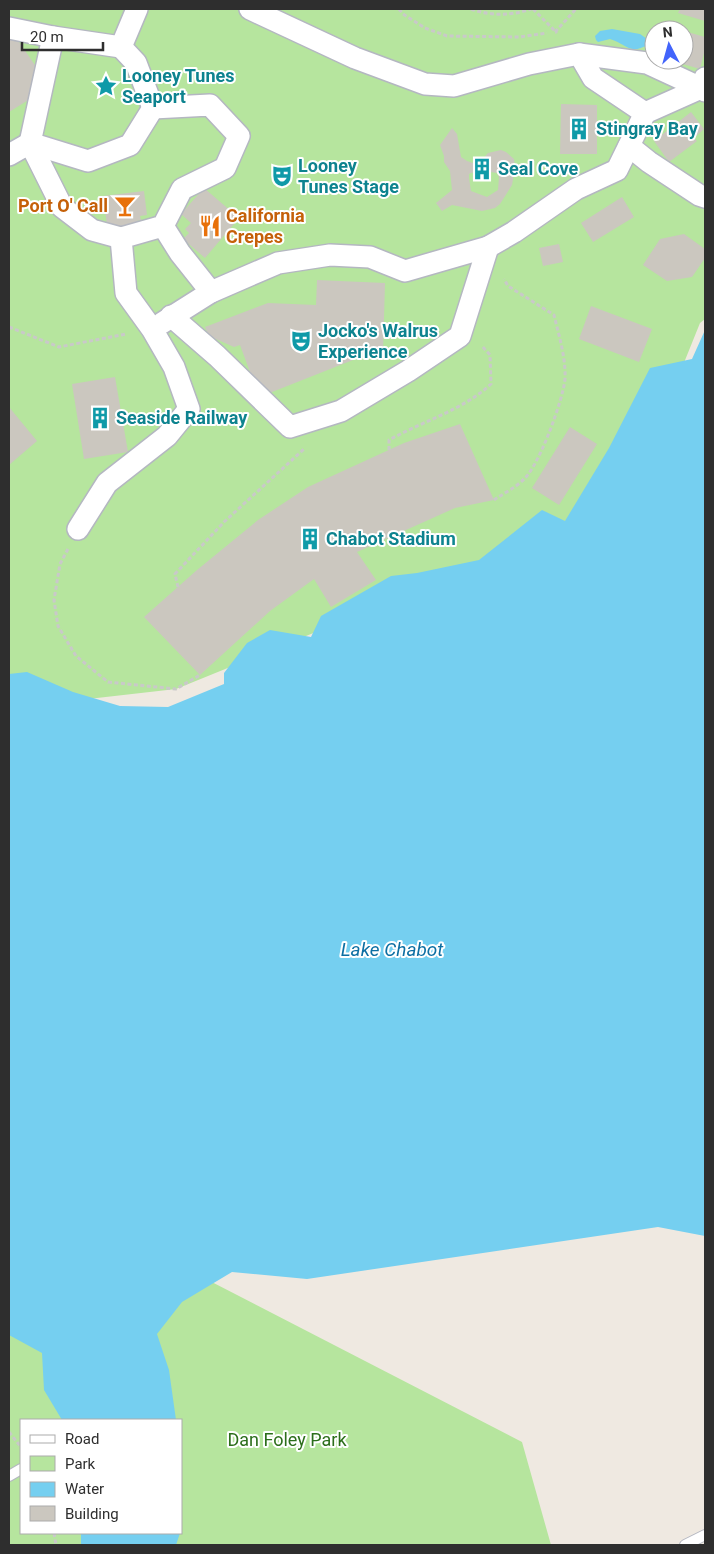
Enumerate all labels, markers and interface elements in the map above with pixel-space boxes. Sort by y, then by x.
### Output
scale bar [22,20,104,52]
north arrow [644,20,694,70]
text: N [662,24,673,41]
text: 20 m [30,28,64,46]
place label: Looney Tunes Seaport [122,65,234,107]
place icon: Looney Tunes Seaport [93,73,119,99]
building icon: Stingray Bay [566,116,592,142]
place label: Stingray Bay [596,118,699,139]
place label: Looney Tunes Stage [298,155,399,197]
building icon: Seal Cove [469,156,495,182]
place label: Seal Cove [498,158,578,179]
theatre icon: Looney Tunes Stage [269,163,295,189]
bar icon: Port O' Call [112,193,138,219]
place label: Port O' Call [18,195,108,216]
place label: California Crepes [226,205,305,247]
restaurant icon: California Crepes [197,213,223,239]
place label: Jocko's Walrus Experience [318,320,438,362]
theatre icon: Jocko's Walrus Experience [288,328,314,354]
building icon: Seaside Railway [87,405,113,431]
place label: Seaside Railway [116,407,248,428]
building icon: Chabot Stadium [297,526,323,552]
place label: Chabot Stadium [326,528,456,549]
water label: Lake Chabot [341,938,444,961]
legend [20,1419,182,1534]
park label: Dan Foley Park [227,1429,347,1450]
text: Road [65,1430,99,1448]
text: Park [65,1455,96,1473]
text: Water [65,1480,104,1498]
text: Building [65,1505,119,1523]

